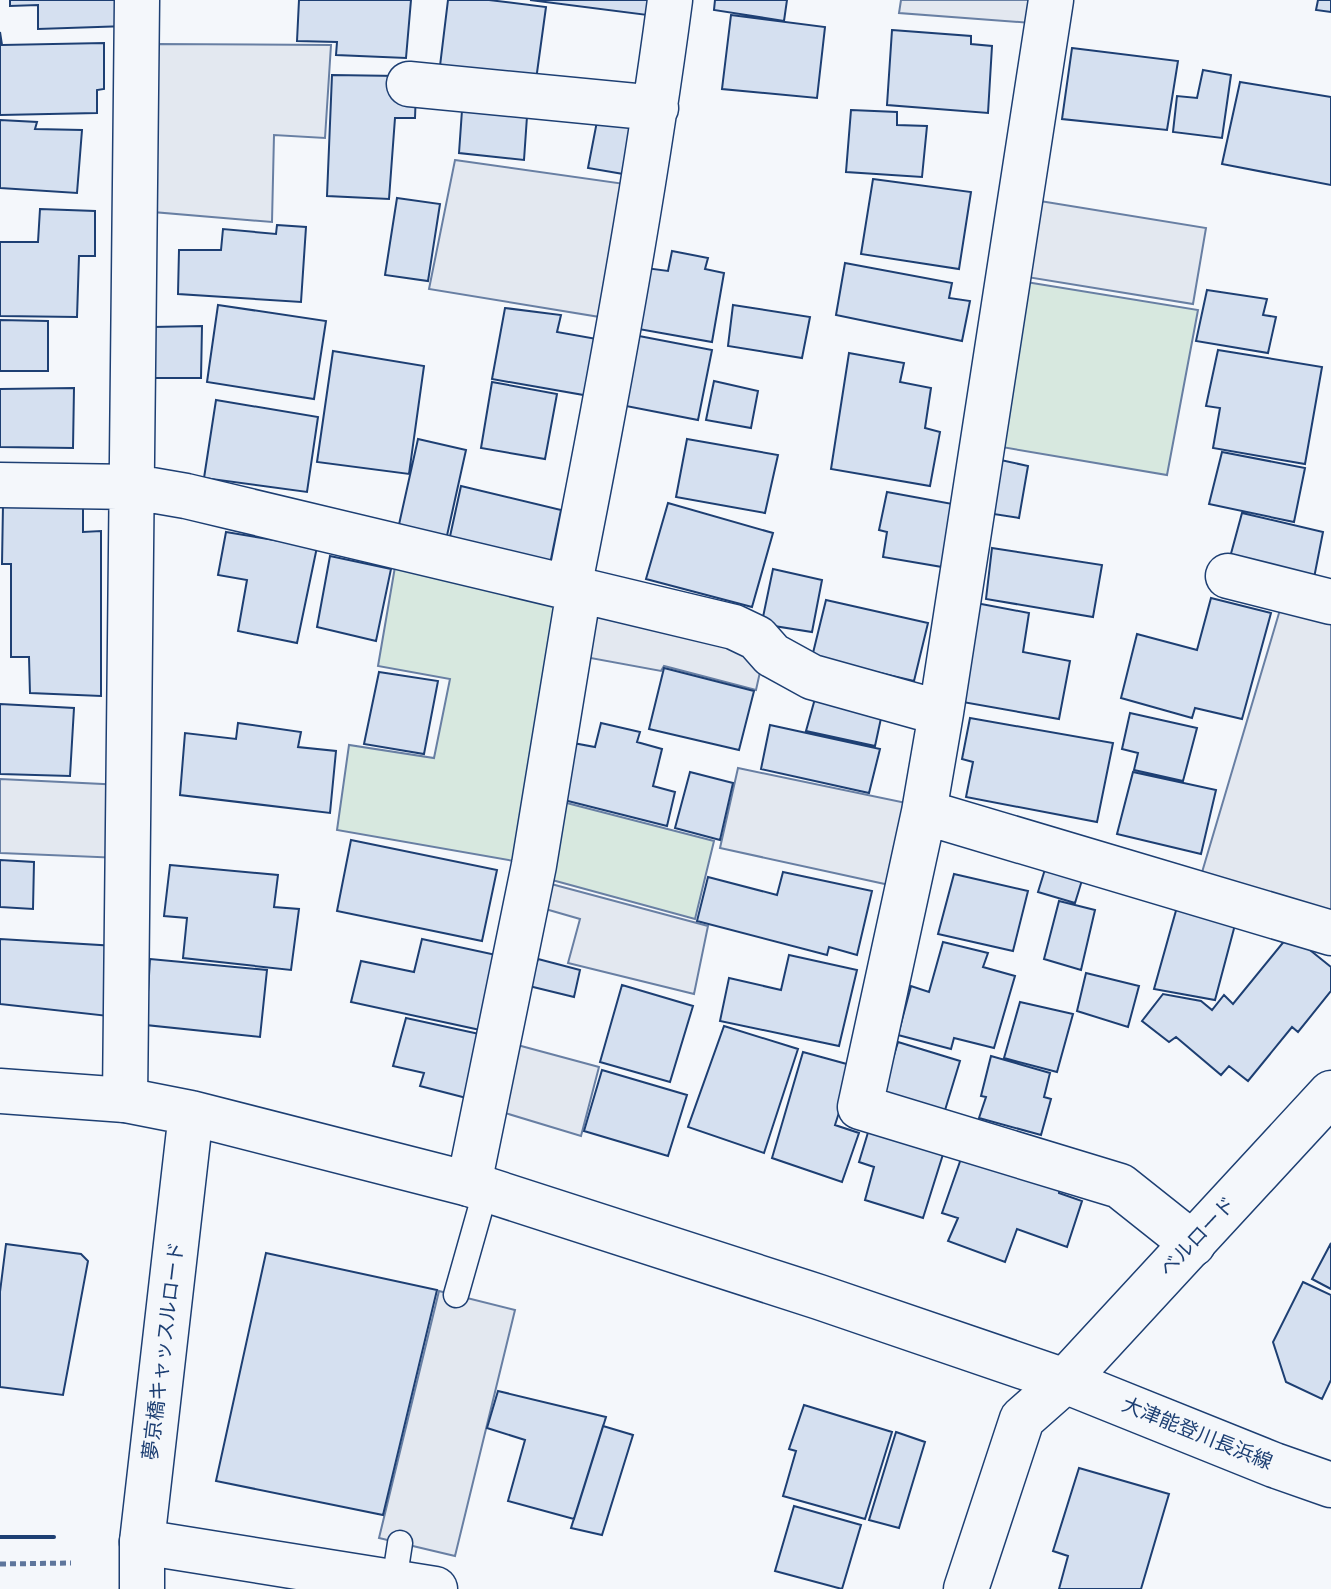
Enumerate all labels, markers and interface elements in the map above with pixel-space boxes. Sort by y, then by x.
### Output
street label: ベルロード [1155,1192,1241,1282]
street label: 夢京橋キャッスルロード [139,1240,189,1462]
street label: 大津能登川長浜線 [1118,1393,1276,1475]

